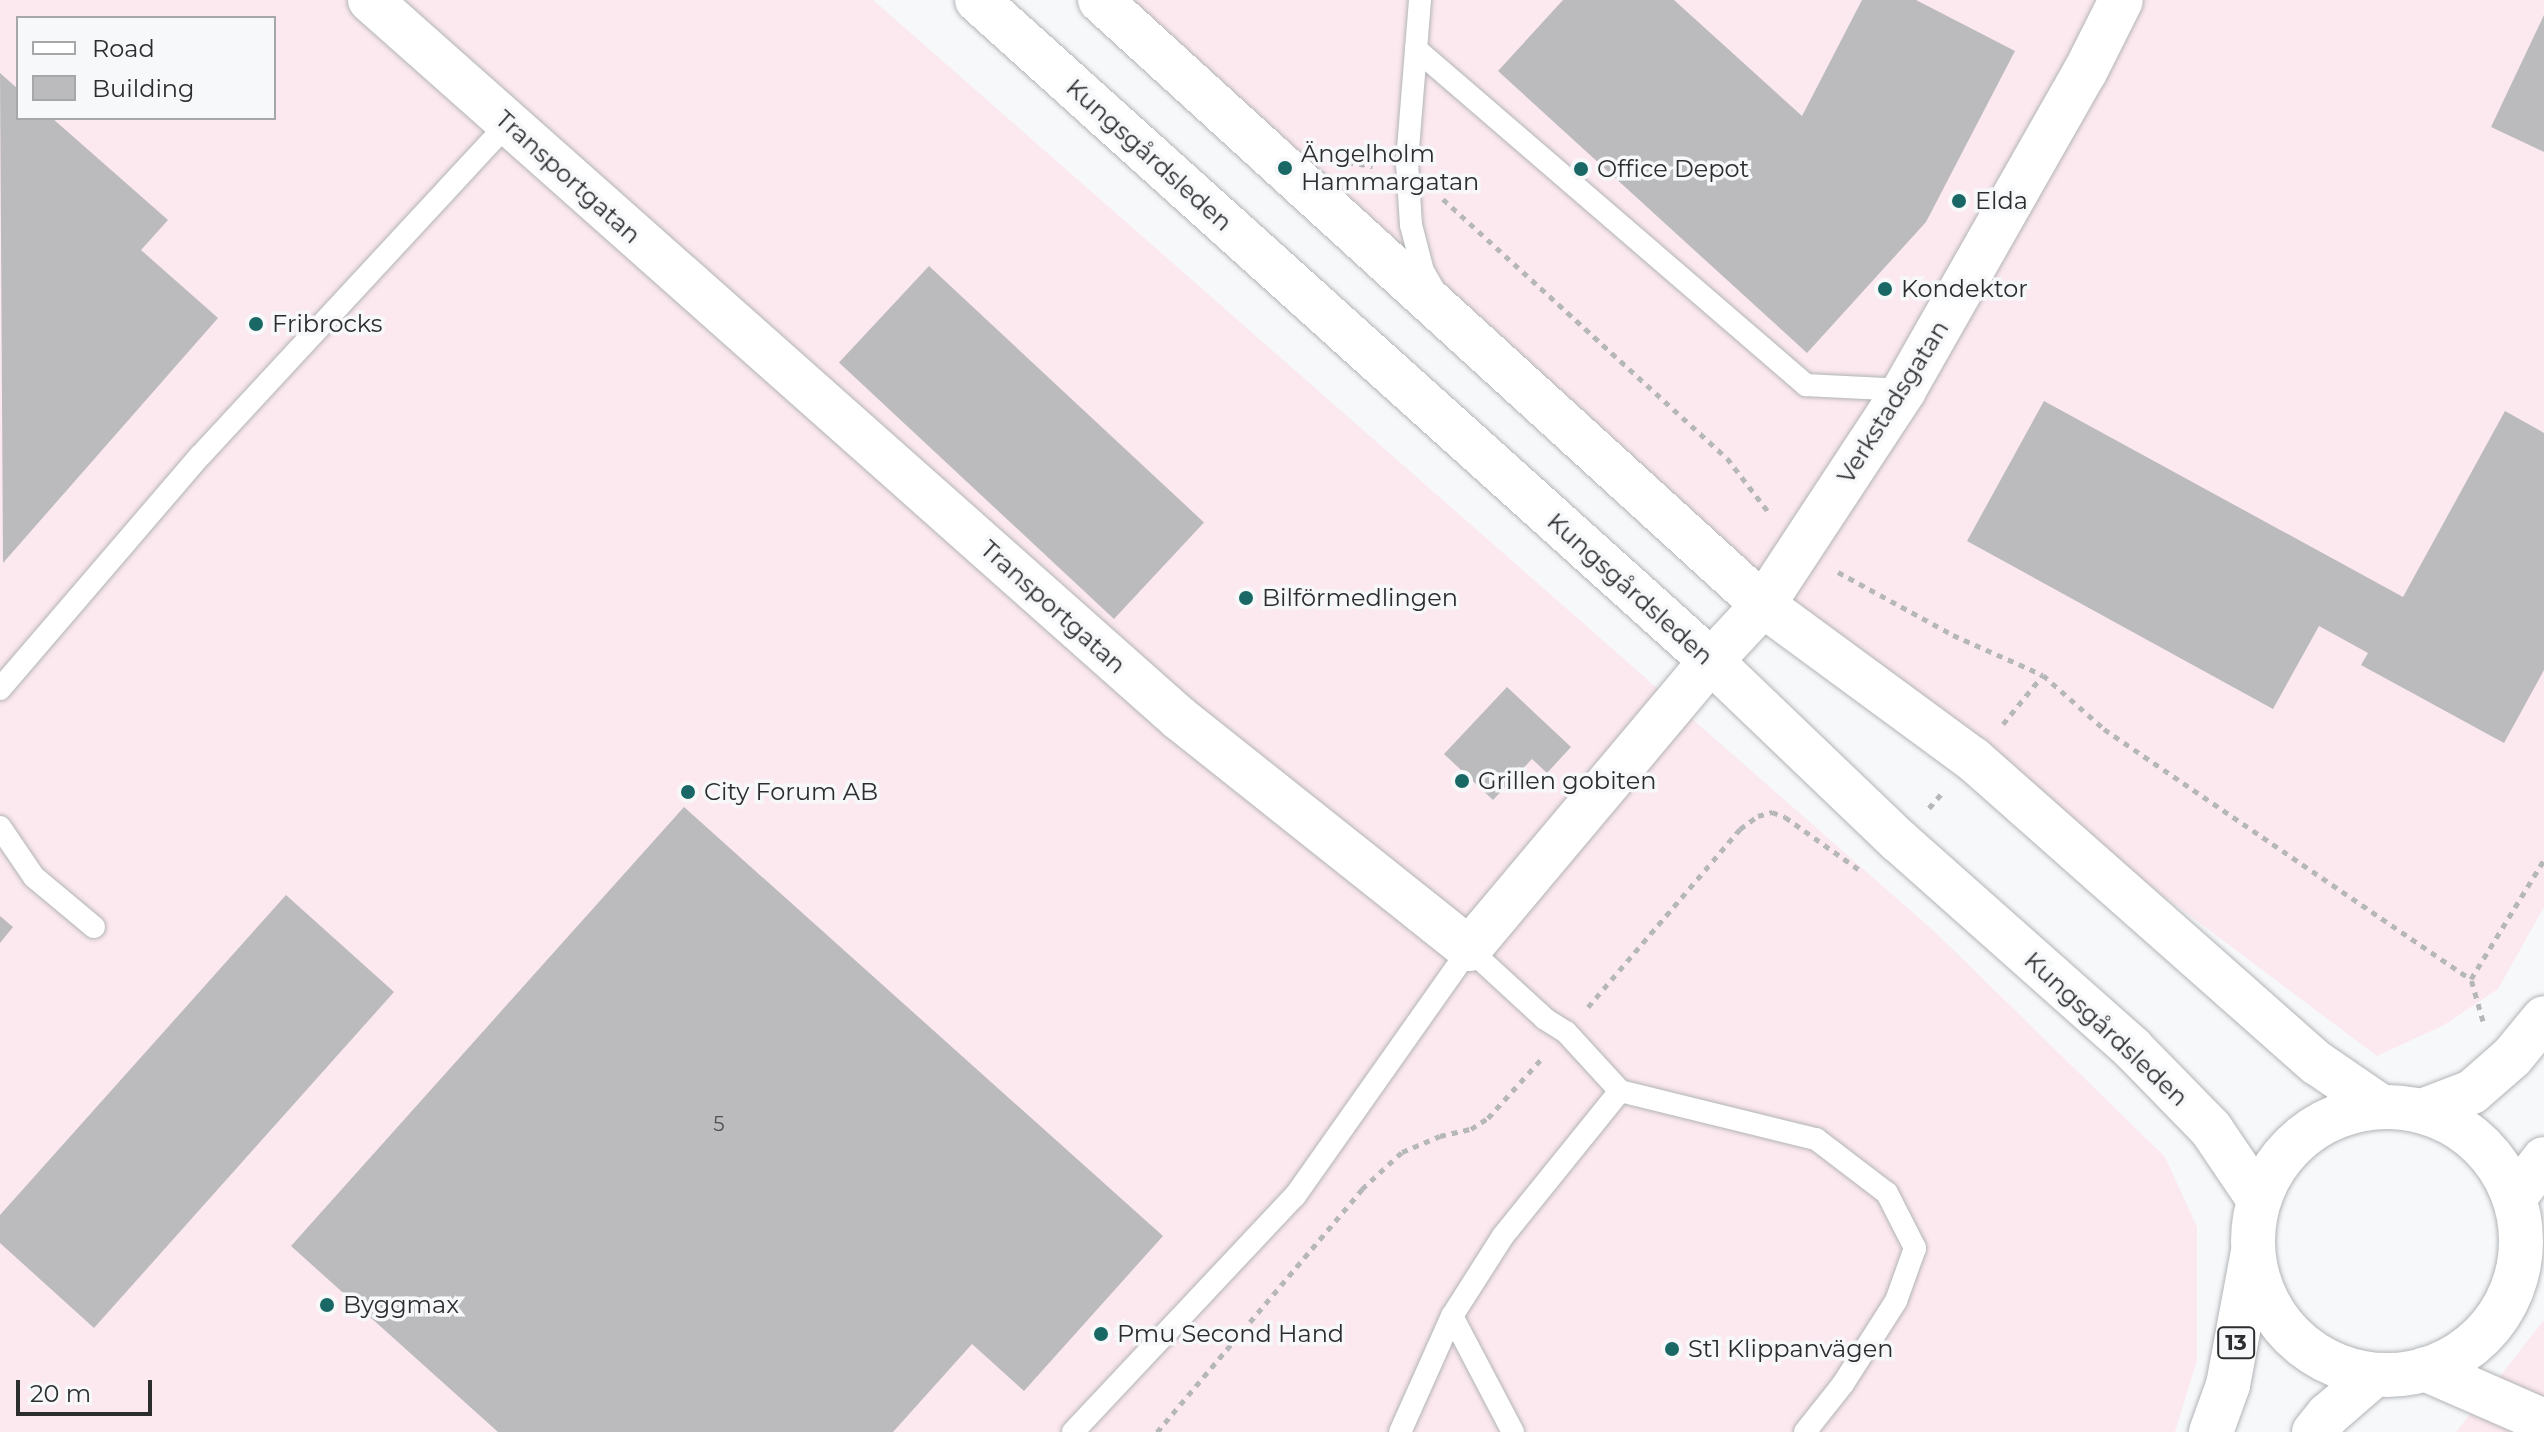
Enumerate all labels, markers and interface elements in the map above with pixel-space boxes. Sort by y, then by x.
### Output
legend [16,16,276,120]
text: Road [92,34,155,63]
street label: Kungsgårdsleden [1060,73,1238,237]
text: Building [92,74,195,103]
street label: Transportgatan [490,104,646,250]
place label: Ängelholm Hammargatan [1301,140,1479,196]
place label: Office Depot [1597,155,1749,183]
marker: Ängelholm Hammargatan [1276,159,1294,177]
marker: Office Depot [1572,160,1590,178]
place label: Elda [1975,187,2028,215]
marker: Elda [1950,192,1968,210]
place label: Kondektor [1901,275,2028,303]
marker: Kondektor [1876,280,1894,298]
place label: Fribrocks [272,310,382,338]
marker: Fribrocks [247,315,265,333]
street label: Verkstadsgatan [1831,315,1955,489]
street label: Kungsgårdsleden [1541,507,1719,671]
street label: Transportgatan [975,534,1131,680]
place label: Bilförmedlingen [1262,584,1458,612]
marker: Bilförmedlingen [1237,589,1255,607]
place label: Grillen gobiten [1478,767,1656,795]
marker: Grillen gobiten [1453,772,1471,790]
place label: City Forum AB [704,778,878,806]
marker: City Forum AB [679,783,697,801]
street label: Kungsgårdsleden [2018,946,2194,1112]
house number: 5 [713,1112,725,1136]
place label: Byggmax [343,1291,459,1319]
marker: Byggmax [318,1296,336,1314]
place label: Pmu Second Hand [1117,1320,1344,1348]
marker: Pmu Second Hand [1092,1325,1110,1343]
road number: 13 [2216,1325,2256,1361]
place label: St1 Klippanvägen [1688,1335,1893,1363]
marker: St1 Klippanvägen [1663,1340,1681,1358]
scale bar [20,1364,156,1414]
text: 20 m [30,1379,91,1408]

